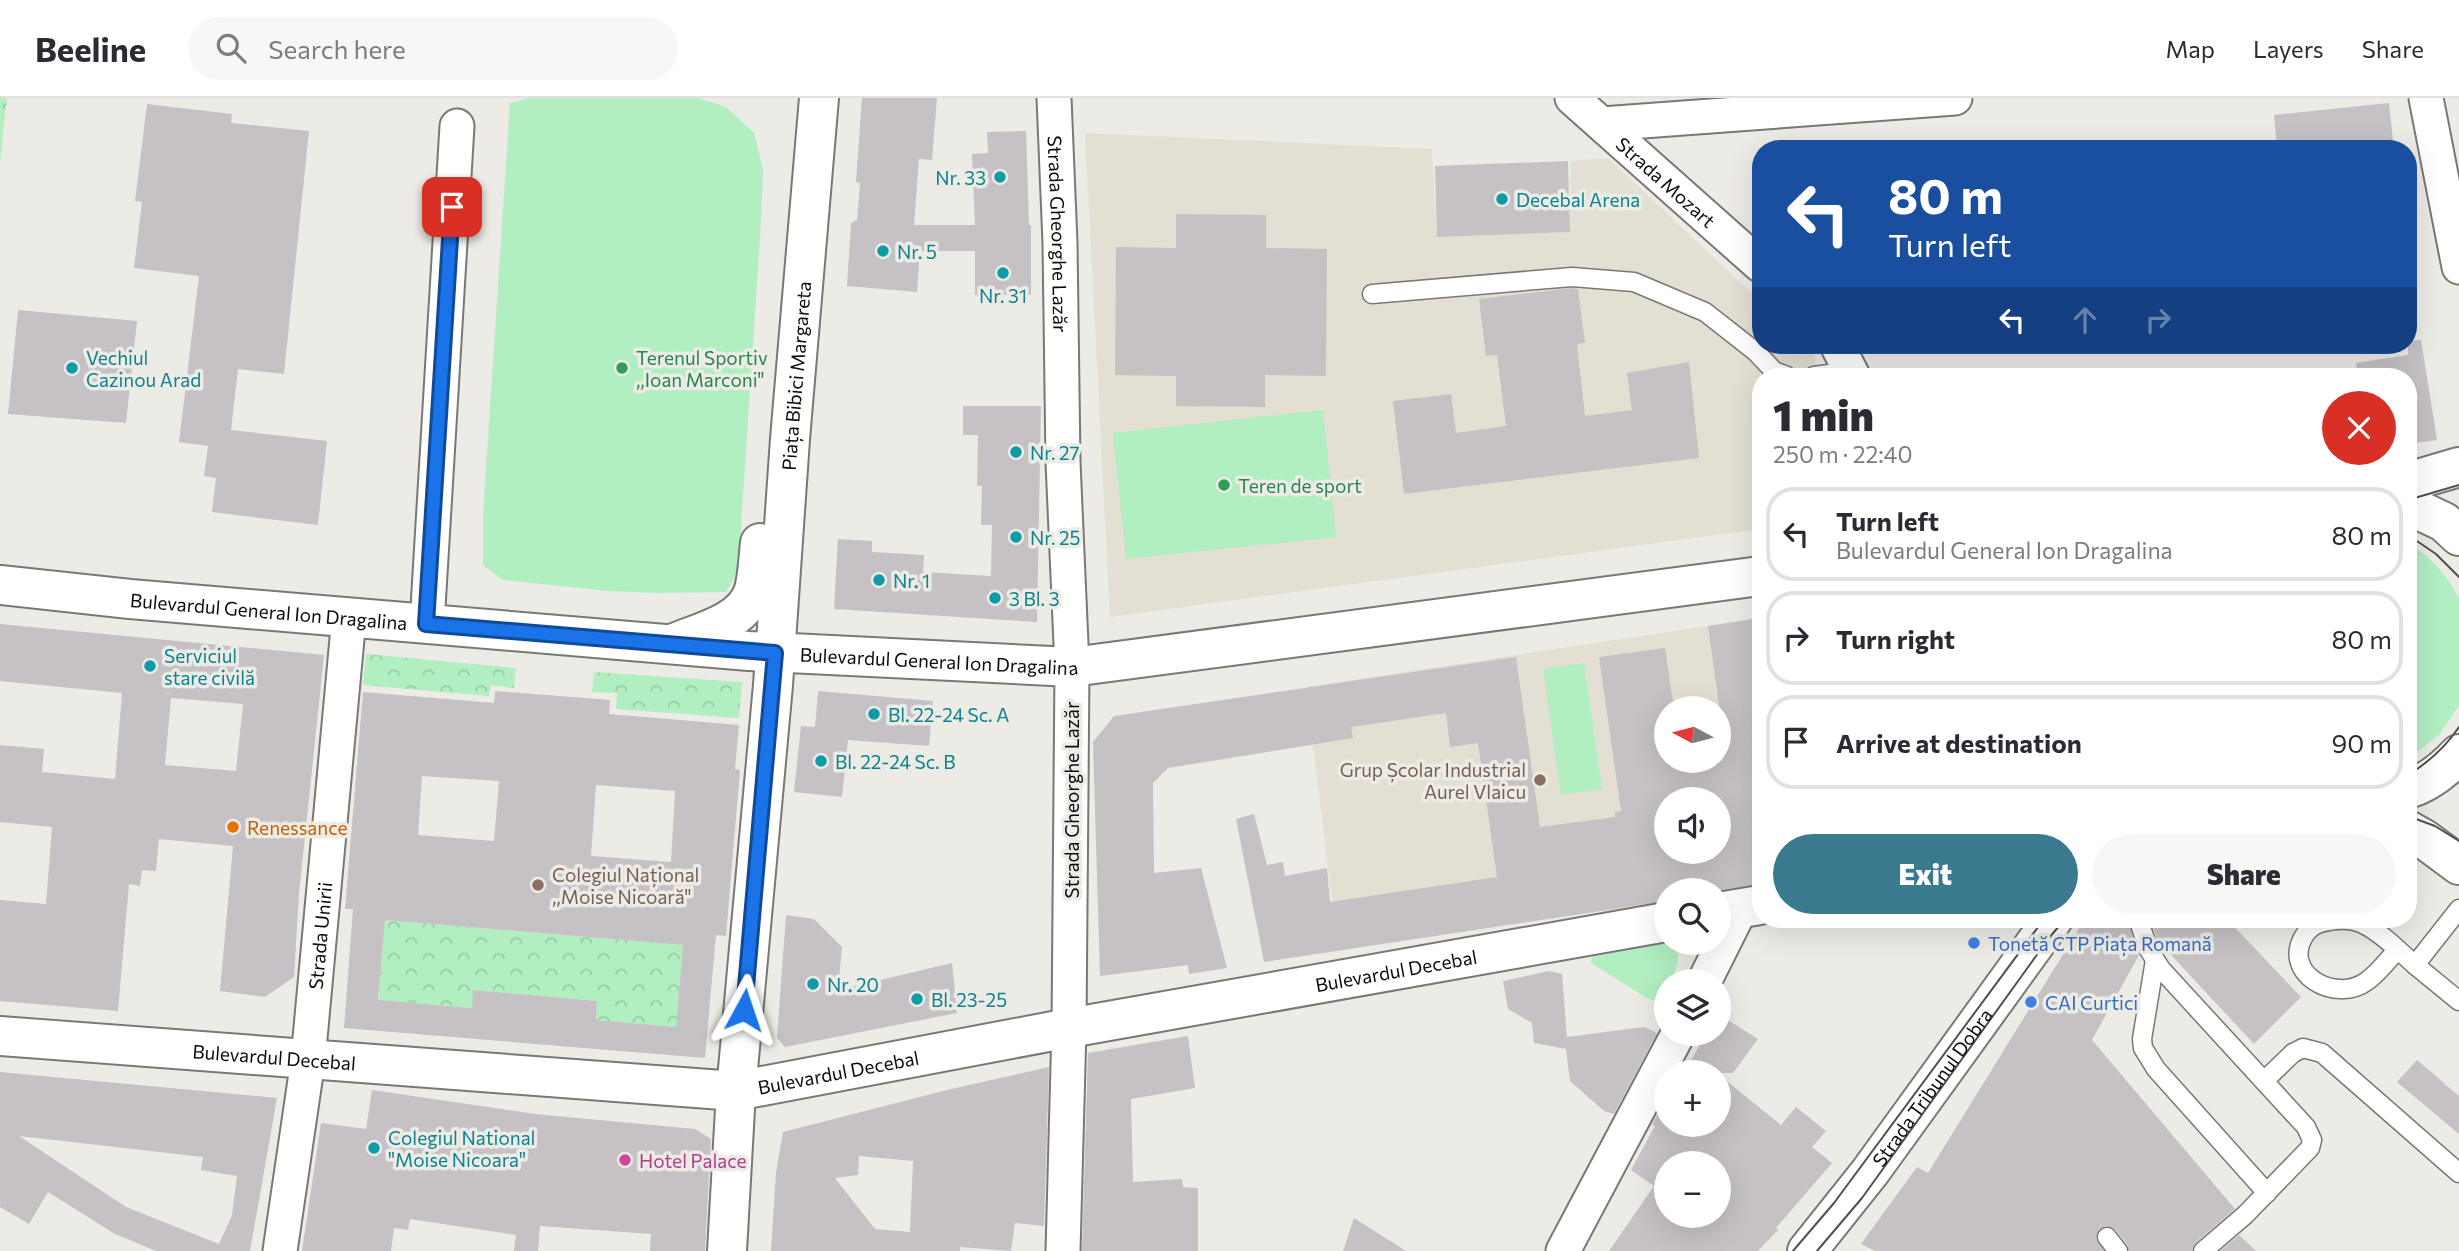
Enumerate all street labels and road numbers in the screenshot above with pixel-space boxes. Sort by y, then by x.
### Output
street label: Strada Mozart [1612,132,1721,232]
street label: Strada Gheorghe Lazăr [1044,135,1073,333]
street label: Piața Bibici Margareta [776,280,815,471]
street label: Bulevardul General Ion Dragalina [129,588,408,634]
street label: Bulevardul General Ion Dragalina [799,642,1079,679]
street label: Strada Gheorghe Lazăr [1060,701,1083,898]
street label: Strada Unirii [303,881,336,990]
street label: Bulevardul Decebal [1313,944,1479,996]
street label: Strada Tribunul Dobra [1867,1003,1996,1170]
street label: Bulevardul Decebal [192,1039,357,1074]
street label: Bulevardul Decebal [756,1045,921,1098]

